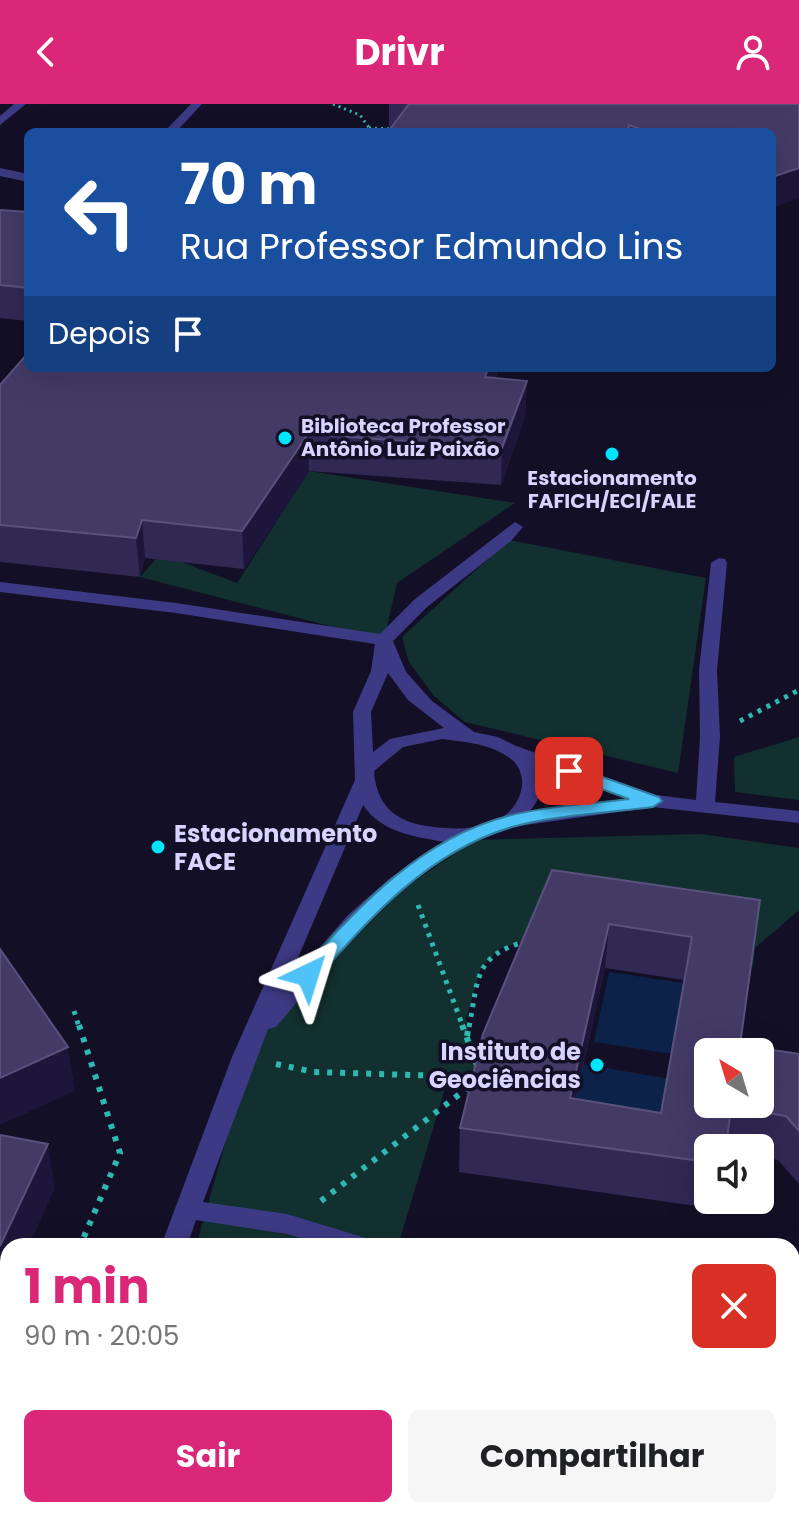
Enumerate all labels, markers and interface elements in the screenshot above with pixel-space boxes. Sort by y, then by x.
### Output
text: Drivr [354,27,445,78]
icon: back [24,30,68,74]
icon: person [731,30,775,74]
text: 70 m [180,145,318,224]
icon: left [48,160,152,264]
text: Rua Professor Edmundo Lins [180,221,683,272]
text: Depois [48,312,150,355]
icon: arrive [166,312,210,356]
place label: Biblioteca Professor Antônio Luiz Paixão [301,412,506,463]
marker: Biblioteca Professor Antônio Luiz Paixão [276,429,294,447]
marker: Estacionamento FAFICH/ECI/FALE [603,445,621,463]
place label: Estacionamento FAFICH/ECI/FALE [527,464,697,515]
pin [535,737,603,805]
icon: arrive [547,749,591,793]
place label: Estacionamento FACE [174,817,377,878]
marker: Estacionamento FACE [149,838,167,856]
position arrow [266,933,350,1017]
place label: Instituto de Geociências [429,1035,581,1096]
north arrow [694,1038,774,1118]
map controls [694,1038,774,1214]
marker: Instituto de Geociências [588,1056,606,1074]
button: sound [694,1134,774,1214]
text: 1 min [24,1253,150,1320]
button: close [692,1264,776,1348]
text: 90 m · 20:05 [24,1318,179,1354]
button: Sair [24,1410,392,1502]
button: Compartilhar [408,1410,776,1502]

